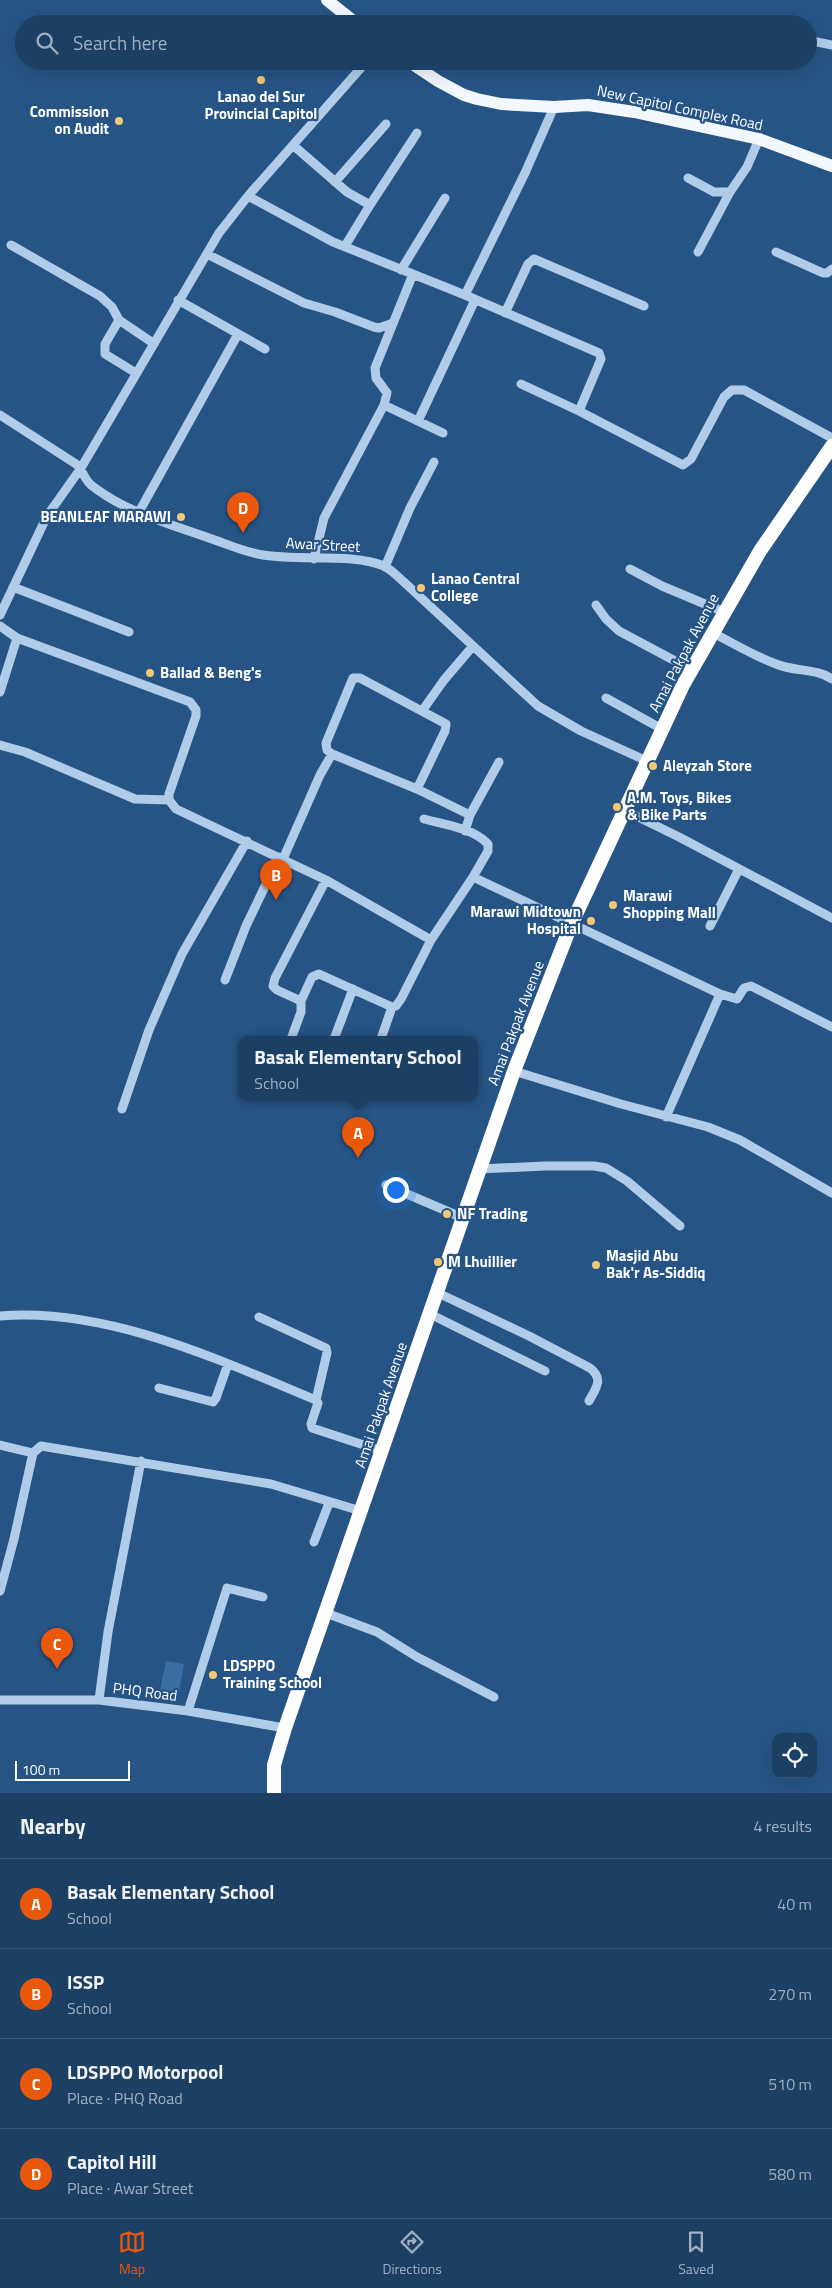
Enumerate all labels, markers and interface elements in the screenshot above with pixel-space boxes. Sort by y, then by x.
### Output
search box [15,15,817,70]
text: Search here [73,28,167,57]
icon: search [33,29,61,57]
marker: Lanao del Sur Provincial Capitol [255,74,267,86]
street label: New Capitol Complex Road [595,79,765,136]
place label: Lanao del Sur Provincial Capitol [205,85,317,125]
place label: Commission on Audit [30,100,110,140]
marker: Commission on Audit [113,115,125,127]
pin: D [227,492,259,533]
place label: BEANLEAF MARAWI [40,505,171,528]
marker: BEANLEAF MARAWI [175,511,187,523]
street label: Awar Street [285,531,362,558]
place label: Lanao Central College [431,567,520,607]
marker: Lanao Central College [415,582,427,594]
street label: Amai Pakpak Avenue [642,589,725,716]
place label: Ballad & Beng's [160,661,262,684]
marker: Ballad & Beng's [144,667,156,679]
place label: Aleyzah Store [663,754,752,777]
marker: Aleyzah Store [647,760,659,772]
place label: A.M. Toys, Bikes & Bike Parts [627,786,732,826]
marker: A.M. Toys, Bikes & Bike Parts [611,801,623,813]
pin: B [260,859,292,900]
place label: Marawi Shopping Mall [623,884,716,924]
marker: Marawi Shopping Mall [607,899,619,911]
place label: Marawi Midtown Hospital [470,900,581,940]
marker: Marawi Midtown Hospital [585,915,597,927]
street label: Amai Pakpak Avenue [481,957,550,1089]
popup [238,1036,478,1101]
text: Basak Elementary School [254,1042,462,1071]
text: School [254,1071,299,1095]
pin: A [342,1117,374,1158]
your location [383,1177,409,1203]
place label: NF Trading [457,1202,527,1225]
marker: NF Trading [441,1208,453,1220]
place label: Masjid Abu Bak'r As-Siddiq [606,1244,705,1284]
place label: M Lhuillier [448,1250,517,1273]
marker: M Lhuillier [432,1256,444,1268]
marker: Masjid Abu Bak'r As-Siddiq [590,1259,602,1271]
street label: Amai Pakpak Avenue [348,1339,413,1471]
pin: C [41,1628,73,1669]
place label: LDSPPO Training School [223,1654,322,1694]
marker: LDSPPO Training School [207,1669,219,1681]
street label: PHQ Road [112,1676,179,1707]
map controls [772,1733,817,1778]
button: locate [772,1733,817,1778]
scale bar [15,1758,130,1781]
text: 100 m [22,1759,60,1780]
text: Nearby [20,1810,85,1842]
text: 4 results [753,1814,812,1838]
text: Basak Elementary School [67,1877,274,1906]
text: A [31,1892,41,1916]
text: 40 m [777,1892,812,1916]
text: School [67,1906,112,1930]
text: ISSP [67,1967,104,1996]
text: B [31,1982,41,2006]
text: 270 m [768,1982,812,2006]
text: School [67,1996,112,2020]
text: LDSPPO Motorpool [67,2057,223,2086]
text: C [32,2072,40,2096]
text: 510 m [768,2072,812,2096]
text: Place · PHQ Road [67,2086,183,2110]
text: Capitol Hill [67,2147,157,2176]
text: D [31,2162,41,2186]
text: 580 m [768,2162,812,2186]
text: Place · Awar Street [67,2176,193,2200]
tab: Map [118,2228,146,2279]
tab: Directions [382,2228,442,2279]
tab: Saved [678,2228,714,2279]

